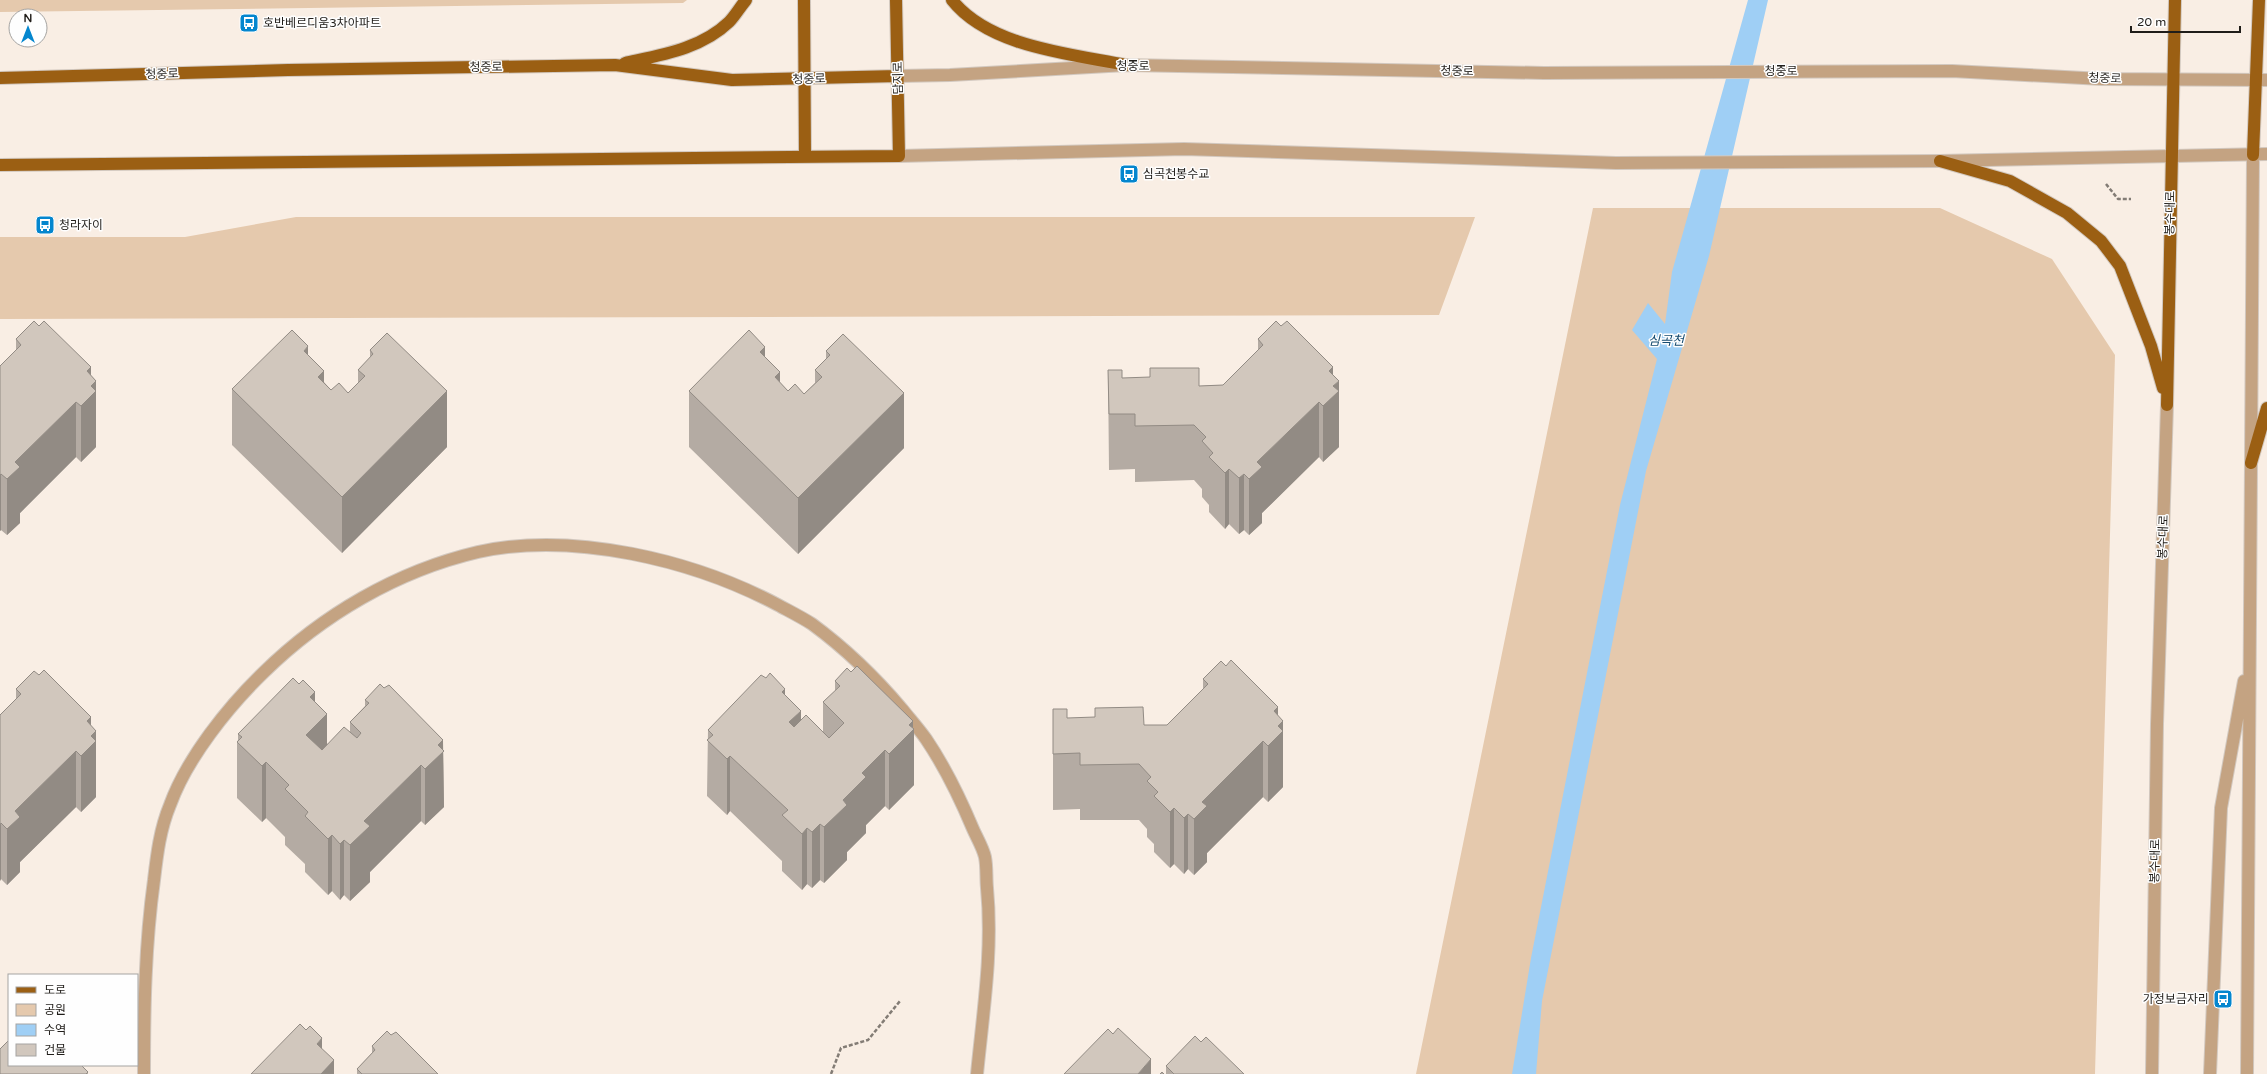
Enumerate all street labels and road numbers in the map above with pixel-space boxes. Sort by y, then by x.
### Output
street label: 청중로 [1116,59,1150,73]
street label: 청중로 [469,60,503,74]
street label: 담지로 [891,61,905,95]
street label: 청중로 [1440,64,1474,78]
street label: 청중로 [1764,64,1798,78]
street label: 청중로 [145,66,179,82]
street label: 청중로 [2088,70,2122,86]
street label: 청중로 [792,71,826,87]
street label: 봉수대로 [2163,191,2177,235]
street label: 봉수대로 [2155,515,2171,559]
street label: 봉수대로 [2148,839,2162,883]

